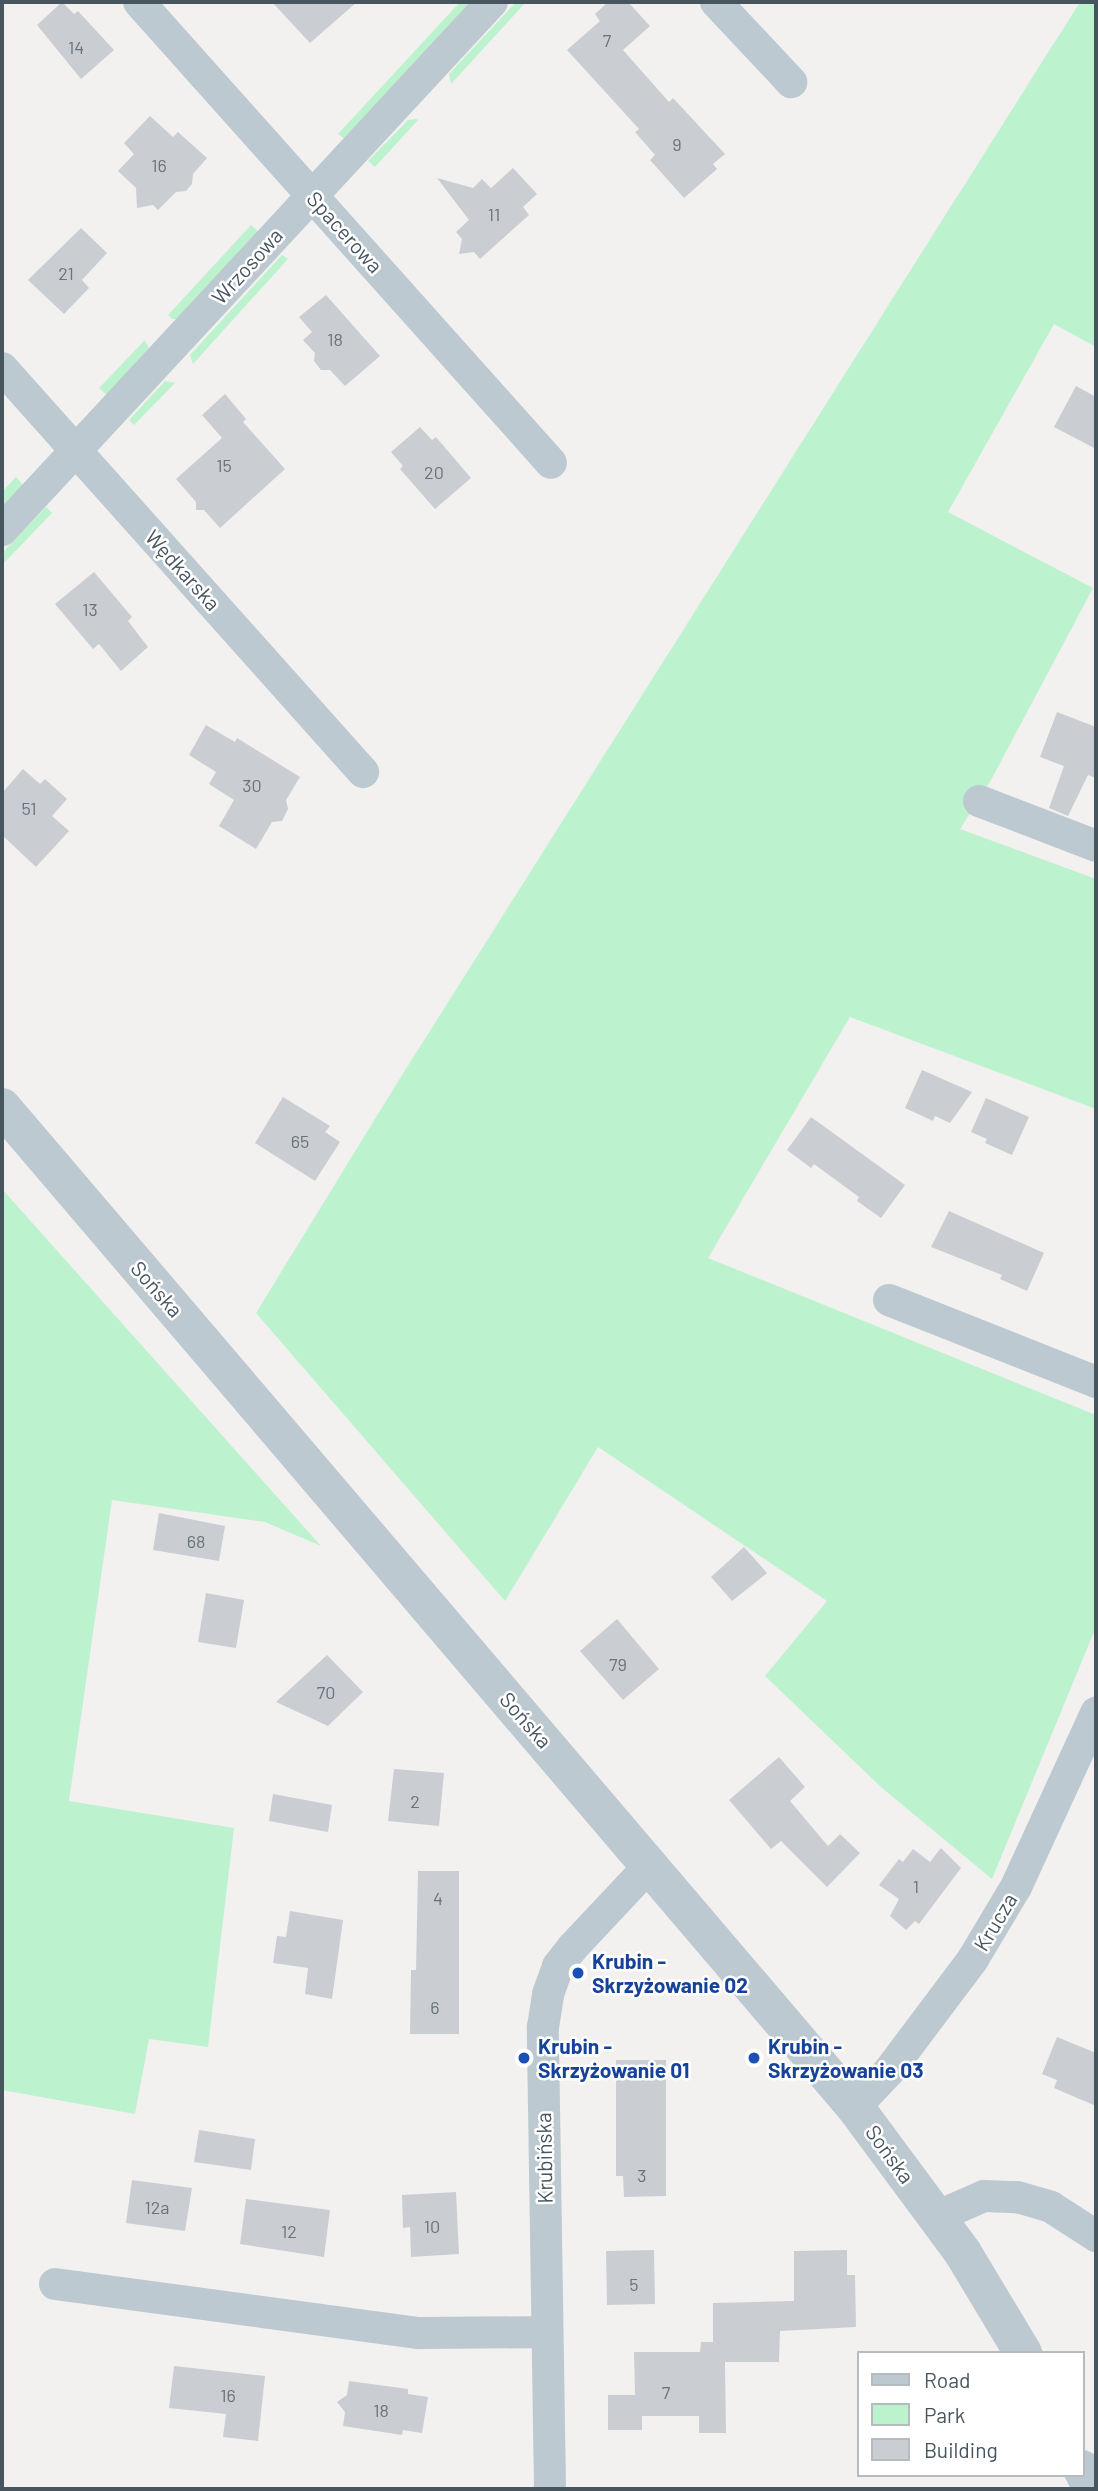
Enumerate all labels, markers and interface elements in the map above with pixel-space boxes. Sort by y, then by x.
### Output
house number: 7 [603,29,611,51]
house number: 14 [68,36,84,58]
house number: 9 [672,133,682,155]
house number: 16 [151,154,167,176]
street label: Spacerowa [302,186,388,278]
house number: 11 [488,203,500,225]
street label: Wrzosowa [206,223,288,309]
house number: 21 [58,262,74,284]
house number: 18 [327,328,343,350]
house number: 15 [216,454,232,476]
house number: 20 [424,461,444,483]
street label: Wędkarska [140,524,226,616]
house number: 13 [82,598,98,620]
house number: 30 [242,774,262,796]
house number: 51 [21,797,37,819]
house number: 65 [291,1130,309,1152]
street label: Sońska [126,1256,188,1322]
house number: 68 [187,1530,205,1552]
house number: 79 [609,1653,627,1675]
house number: 70 [317,1681,335,1703]
street label: Sońska [495,1687,557,1753]
house number: 2 [410,1790,420,1812]
house number: 1 [913,1875,919,1897]
house number: 4 [433,1887,443,1909]
street label: Krucza [968,1889,1022,1955]
place label: Krubin - Skrzyżowanie 02 [592,1948,748,1998]
marker: Krubin - Skrzyżowanie 02 [570,1965,586,1981]
house number: 6 [430,1996,440,2018]
place label: Krubin - Skrzyżowanie 01 [538,2033,690,2083]
place label: Krubin - Skrzyżowanie 03 [768,2033,924,2083]
marker: Krubin - Skrzyżowanie 01 [516,2050,532,2066]
marker: Krubin - Skrzyżowanie 03 [746,2050,762,2066]
street label: Krubińska [531,2112,557,2204]
street label: Sońska [860,2120,920,2188]
house number: 3 [637,2164,647,2186]
house number: 12a [144,2196,170,2218]
house number: 10 [424,2215,440,2237]
house number: 12 [281,2220,297,2242]
house number: 5 [629,2273,639,2295]
legend [856,2351,1084,2477]
text: Road [924,2367,970,2392]
house number: 7 [662,2381,670,2403]
house number: 16 [220,2384,236,2406]
house number: 18 [373,2399,389,2421]
text: Park [924,2402,965,2427]
text: Building [924,2437,998,2462]

